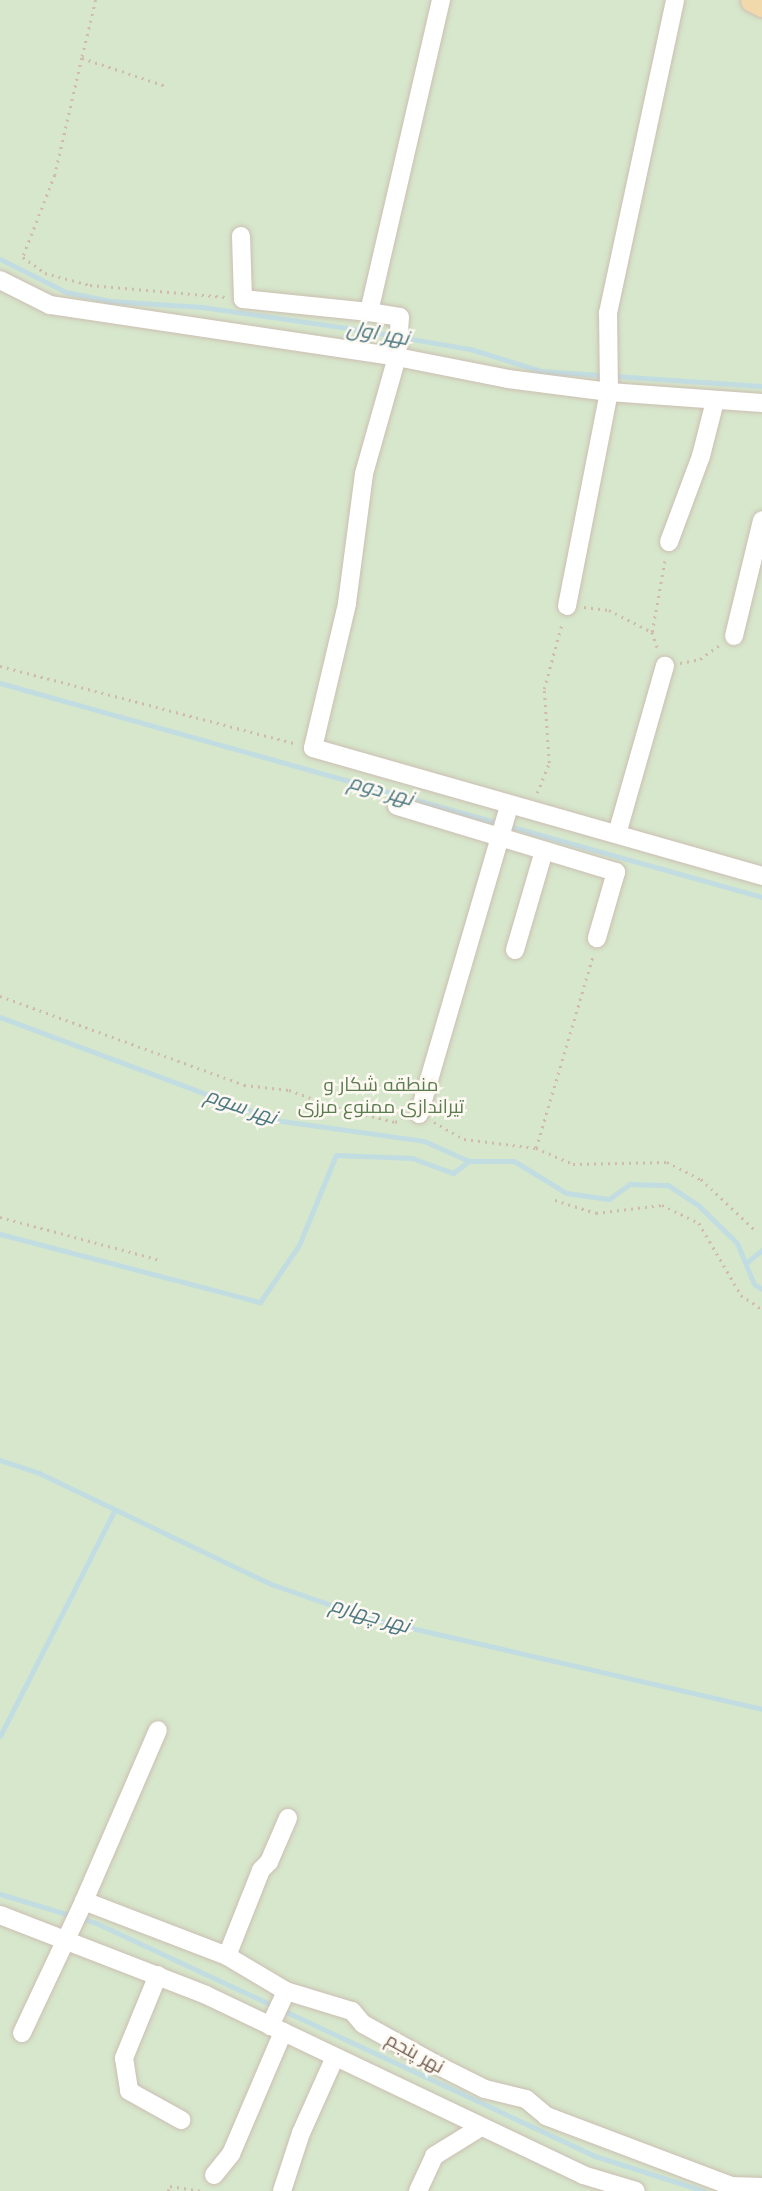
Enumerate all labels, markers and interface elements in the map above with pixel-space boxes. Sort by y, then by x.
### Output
water label: نهر اول [345,315,411,351]
water label: نهر دوم [346,769,416,811]
park label: منطقه شکار و تیراندازی ممنوع مرزی [298,1074,464,1118]
water label: نهر سوم [202,1082,280,1130]
water label: نهر چهارم [327,1592,413,1638]
street label: نهر پنجم [382,2028,448,2078]

